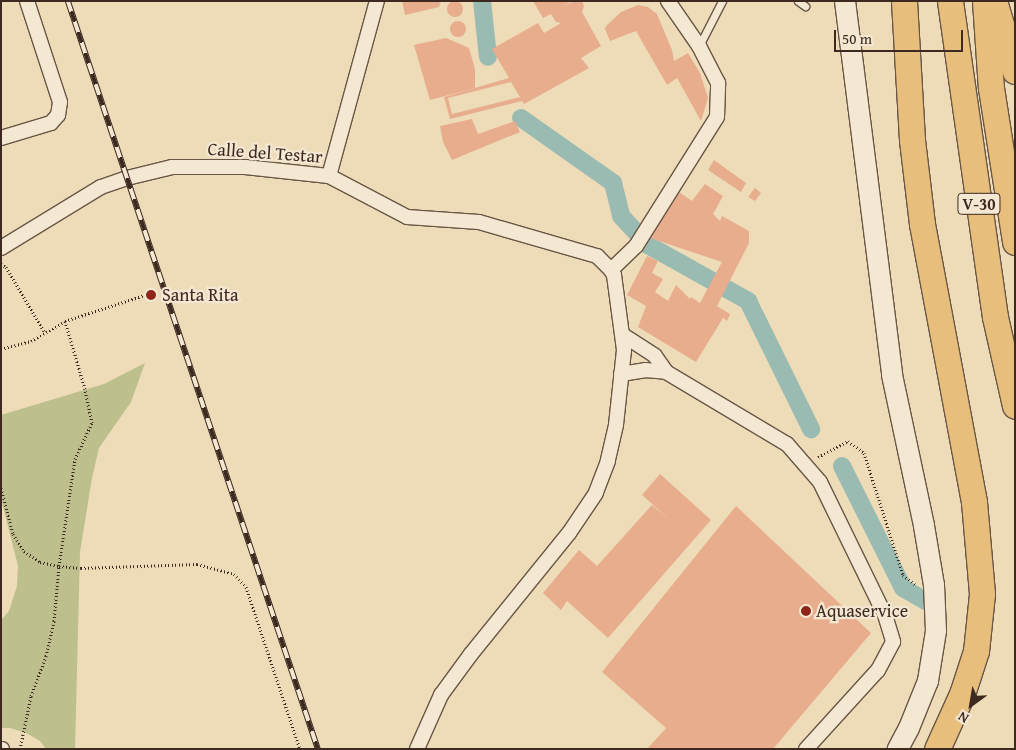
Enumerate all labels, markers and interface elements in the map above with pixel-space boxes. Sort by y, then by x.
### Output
scale bar [836,20,965,52]
text: 50 m [842,28,872,49]
street label: Calle del Testar [207,138,323,168]
road number: V-30 [956,190,1002,218]
place label: Santa Rita [162,284,239,306]
marker: Santa Rita [144,288,158,302]
place label: Aquaservice [816,600,908,622]
marker: Aquaservice [800,605,812,617]
north arrow [946,680,996,730]
text: N [954,707,972,729]

